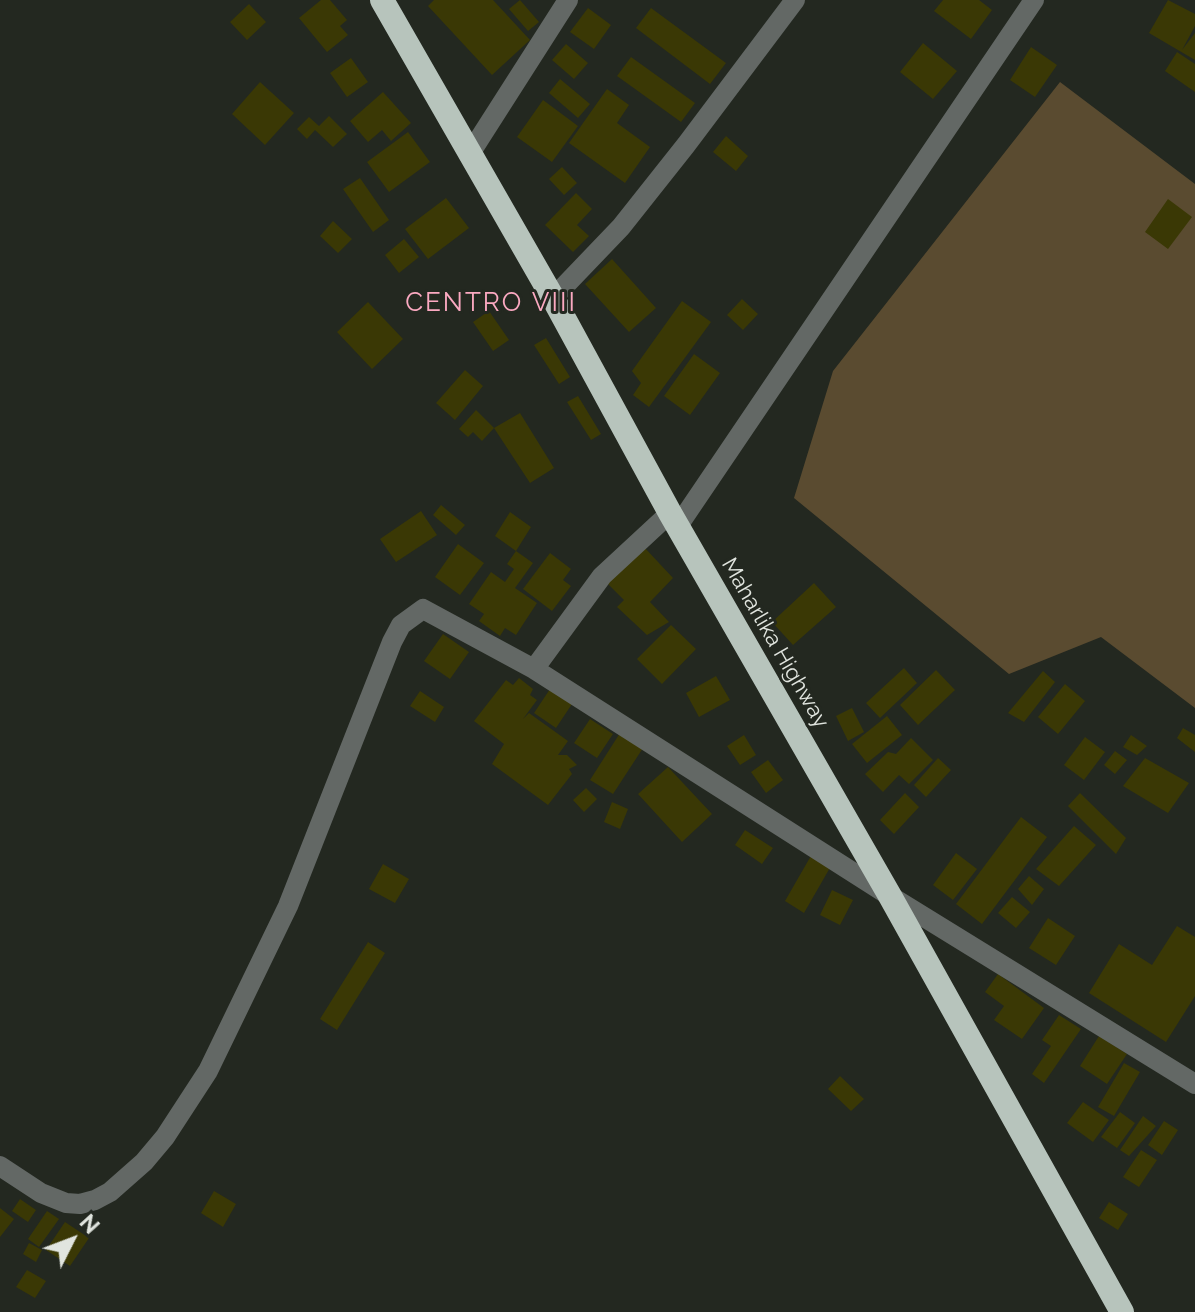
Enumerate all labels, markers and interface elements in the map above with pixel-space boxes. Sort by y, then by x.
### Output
district label: CENTRO VIII [405,287,577,319]
street label: Maharlika Highway [716,553,834,733]
north arrow [32,1200,112,1280]
text: N [75,1209,105,1239]

